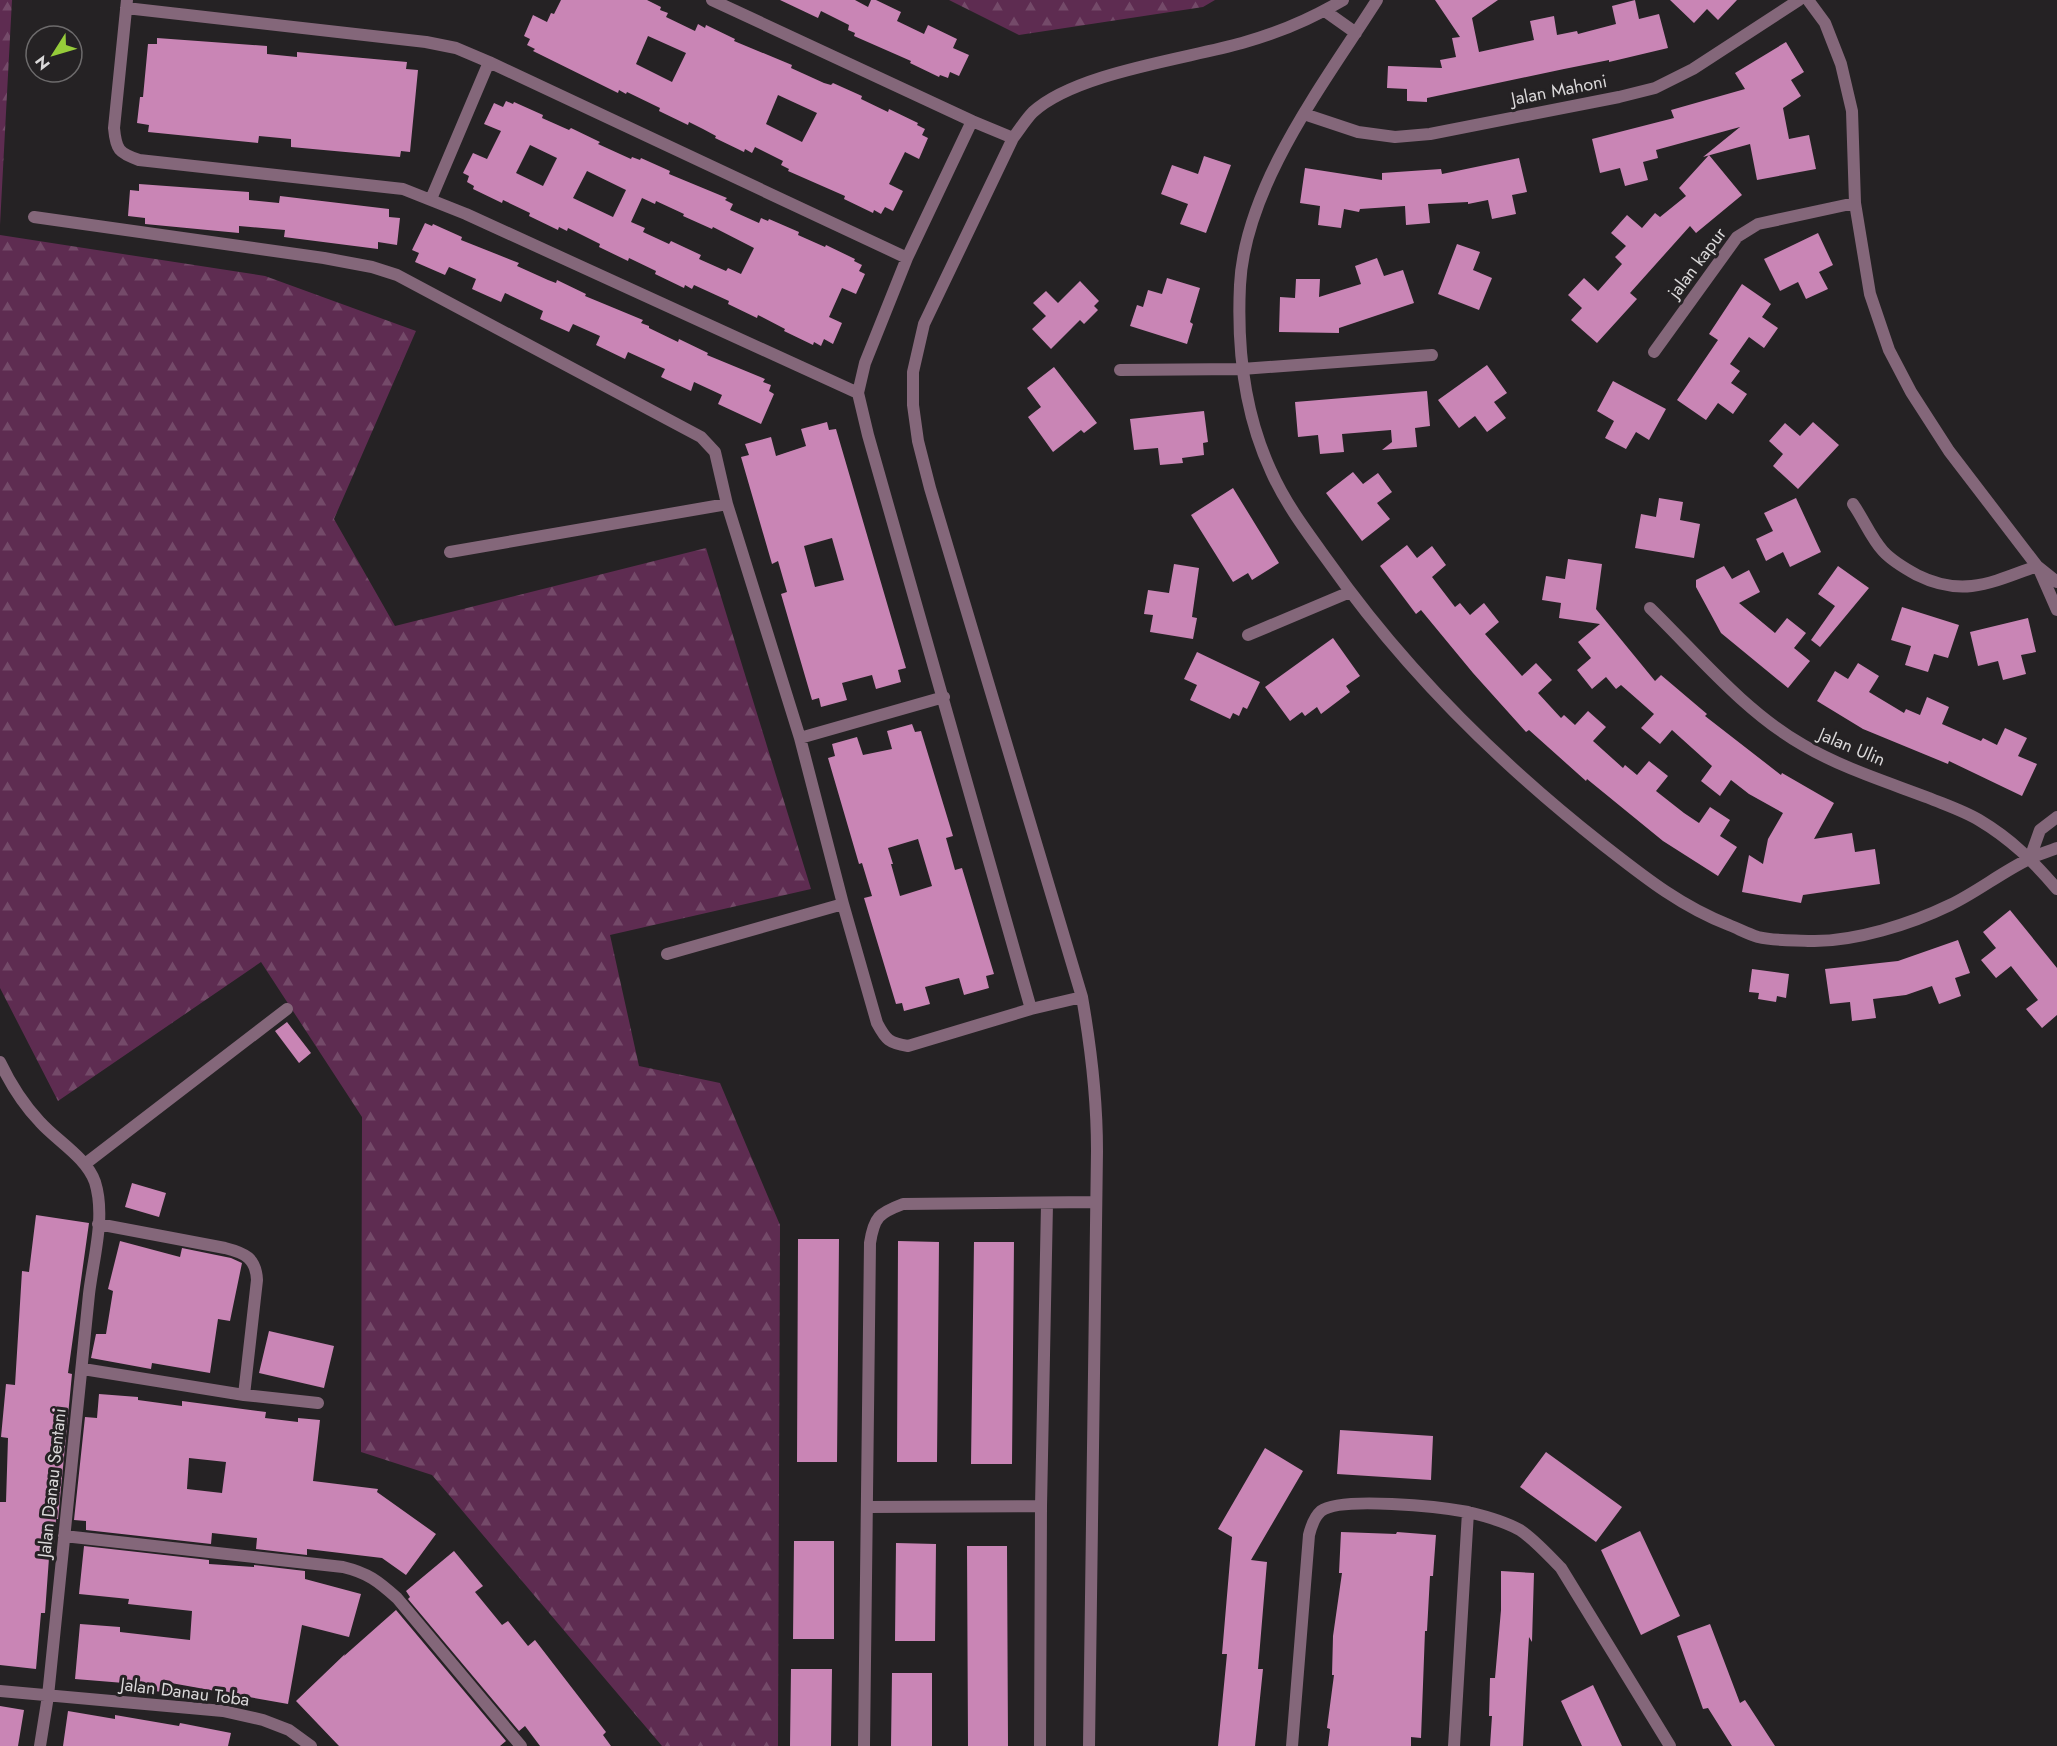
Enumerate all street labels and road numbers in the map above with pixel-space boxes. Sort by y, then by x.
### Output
street label: Jalan Mahoni [1507,68,1609,112]
street label: jalan kapur [1660,221,1733,306]
street label: Jalan Ulin [1813,721,1889,773]
street label: Jalan Danau Sentani [31,1407,73,1561]
street label: Jalan Danau Toba [117,1671,251,1713]

